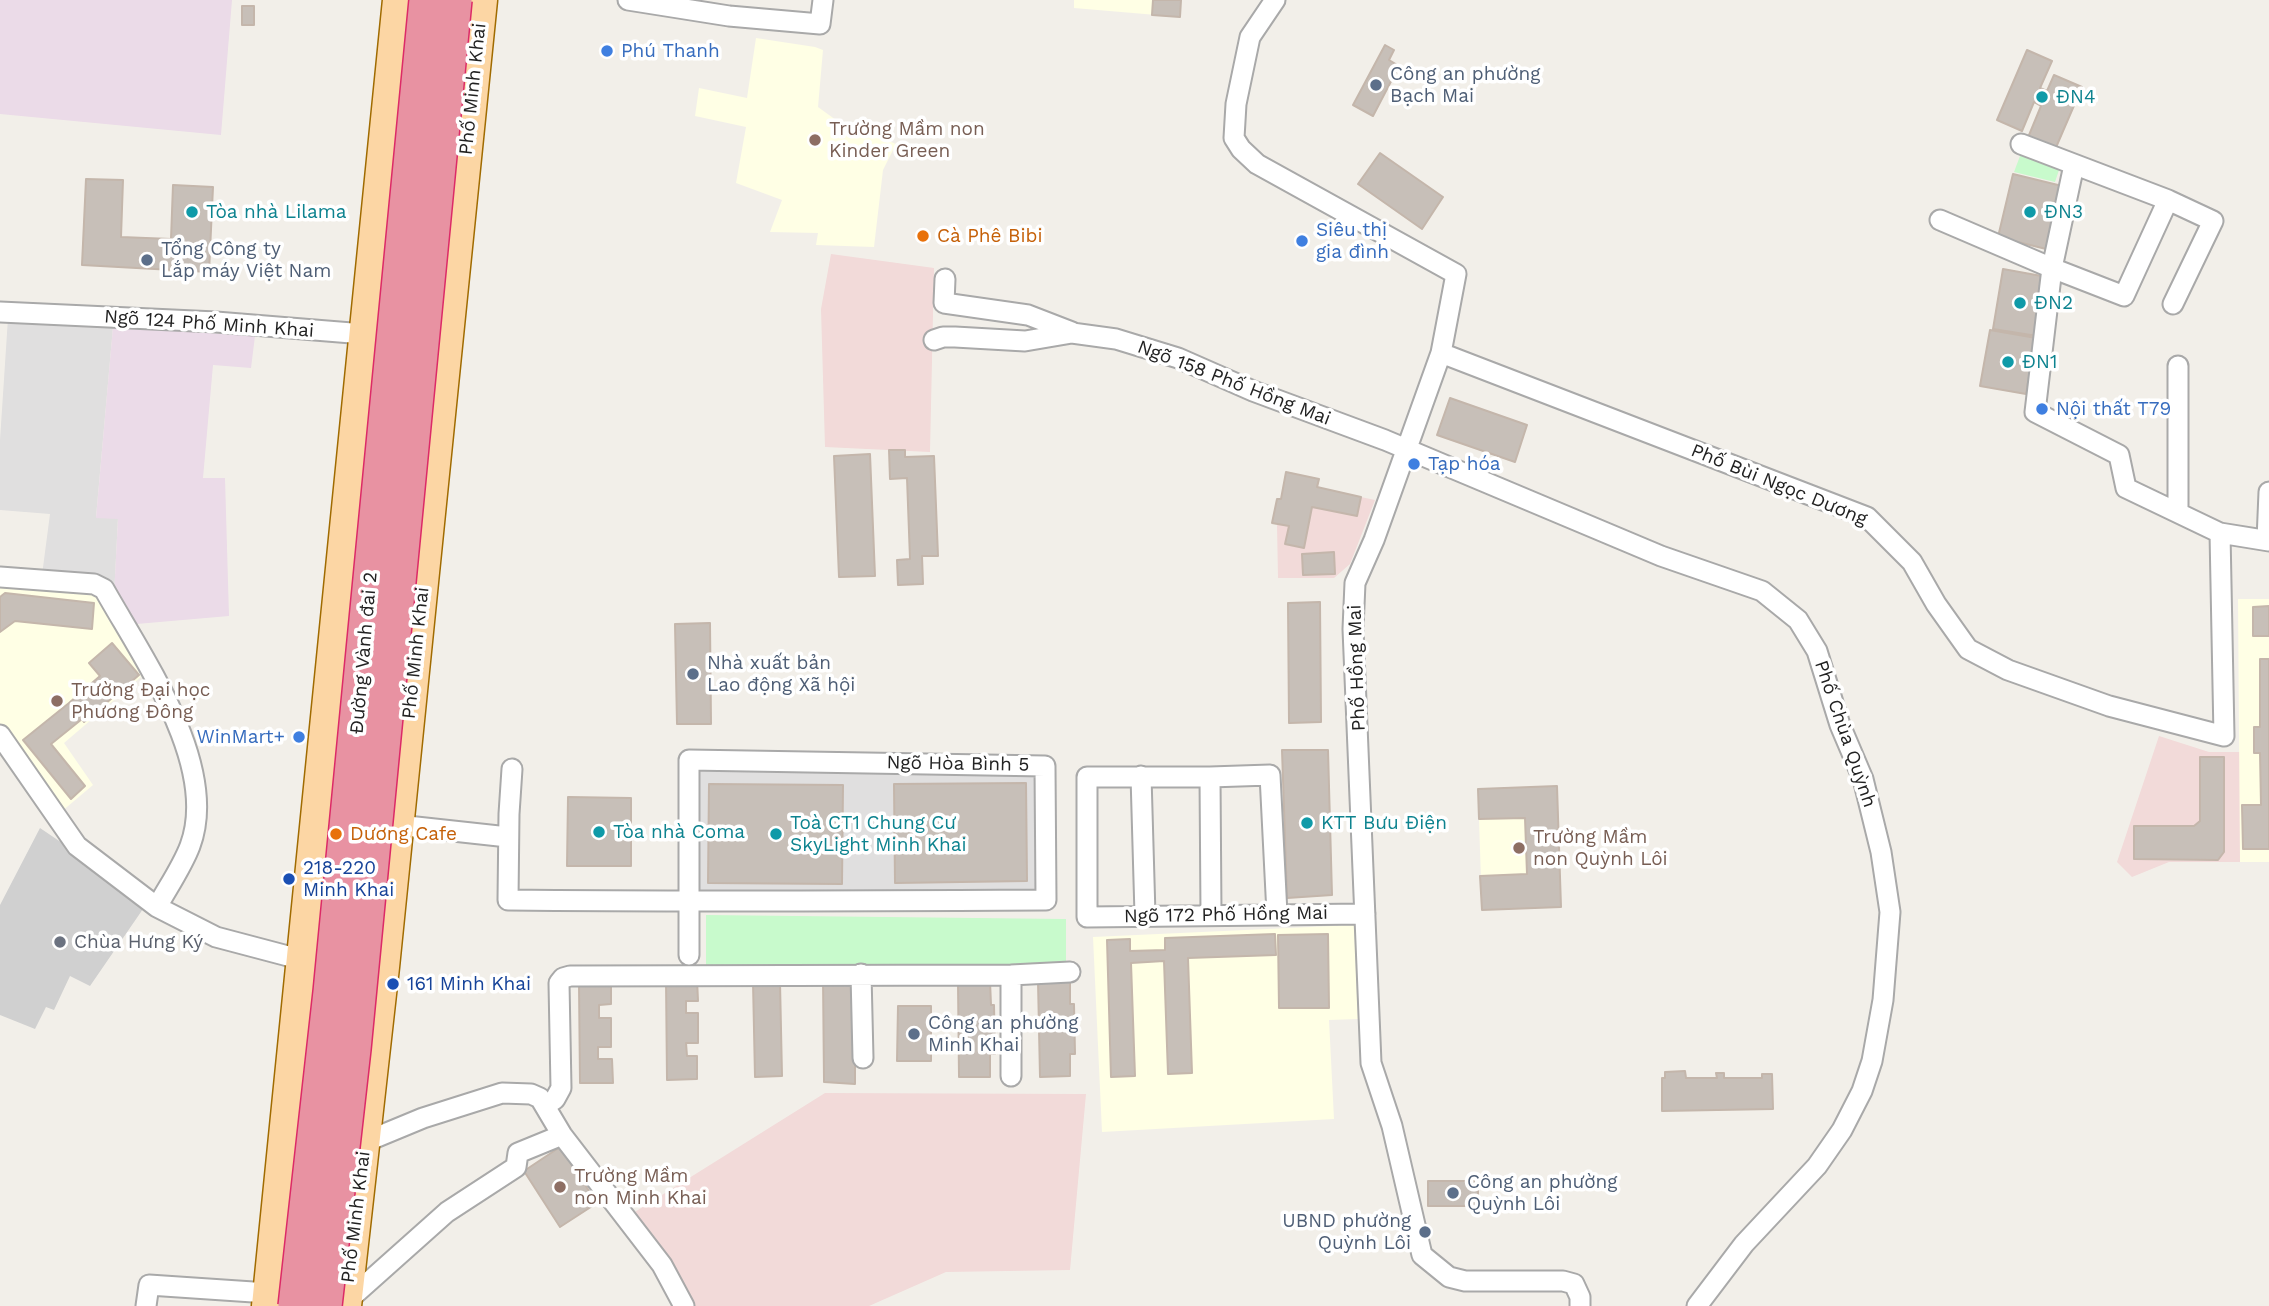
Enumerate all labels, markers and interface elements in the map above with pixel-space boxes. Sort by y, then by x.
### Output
street label: Phố Minh Khai [455,22,491,156]
place label: Phú Thanh [621,40,720,62]
marker: Phú Thanh [599,43,615,59]
place label: Công an phường Bạch Mai [1390,63,1540,107]
marker: Công an phường Bạch Mai [1368,77,1384,93]
place label: ĐN4 [2056,86,2096,108]
marker: ĐN4 [2034,89,2050,105]
place label: Trường Mầm non Kinder Green [829,118,985,162]
marker: Trường Mầm non Kinder Green [807,132,823,148]
place label: Tòa nhà Lilama [206,201,347,223]
place label: ĐN3 [2044,201,2083,223]
marker: Tòa nhà Lilama [184,204,200,220]
marker: ĐN3 [2022,204,2038,220]
place label: Siêu thị gia đình [1316,219,1389,263]
place label: Cà Phê Bibi [937,225,1042,247]
marker: Cà Phê Bibi [915,228,931,244]
marker: Siêu thị gia đình [1294,233,1310,249]
place label: Tổng Công ty Lắp máy Việt Nam [161,238,331,282]
marker: Tổng Công ty Lắp máy Việt Nam [139,252,155,268]
place label: ĐN2 [2034,292,2073,314]
marker: ĐN2 [2012,295,2028,311]
street label: Ngõ 124 Phố Minh Khai [103,305,315,343]
street label: Ngõ 158 Phố Hồng Mai [1134,336,1334,430]
place label: ĐN1 [2022,351,2057,373]
marker: ĐN1 [2000,354,2016,370]
place label: Nội thất T79 [2056,398,2171,420]
marker: Nội thất T79 [2034,401,2050,417]
street label: Phố Bùi Ngọc Dương [1688,439,1870,531]
place label: Tạp hóa [1428,453,1501,475]
marker: Tạp hóa [1406,456,1422,472]
street label: Đường Vành đai 2 [346,571,382,735]
street label: Phố Minh Khai [398,586,434,720]
street label: Phố Hồng Mai [1343,604,1371,732]
place label: Nhà xuất bản Lao động Xã hội [707,652,855,696]
street label: Phố Chùa Quỳnh [1809,657,1881,811]
marker: Nhà xuất bản Lao động Xã hội [685,666,701,682]
place label: Trường Đại học Phương Đông [71,679,210,723]
marker: Trường Đại học Phương Đông [49,693,65,709]
place label: WinMart+ [197,726,285,748]
marker: WinMart+ [291,729,307,745]
street label: Ngõ Hòa Bình 5 [886,751,1030,777]
place label: Toà CT1 Chung Cư SkyLight Minh Khai [790,812,967,856]
place label: KTT Bưu Điện [1321,812,1447,834]
marker: KTT Bưu Điện [1299,815,1315,831]
place label: Tòa nhà Coma [613,821,745,843]
place label: Dương Cafe [350,823,457,845]
marker: Tòa nhà Coma [591,824,607,840]
marker: Dương Cafe [328,826,344,842]
marker: Toà CT1 Chung Cư SkyLight Minh Khai [768,826,784,842]
place label: Trường Mầm non Quỳnh Lôi [1533,826,1668,870]
marker: Trường Mầm non Quỳnh Lôi [1511,840,1527,856]
place label: 218-220 Minh Khai [303,857,394,901]
marker: 218-220 Minh Khai [281,871,297,887]
street label: Ngõ 172 Phố Hồng Mai [1124,902,1328,928]
place label: Chùa Hưng Ký [74,931,203,953]
marker: Chùa Hưng Ký [52,934,68,950]
place label: 161 Minh Khai [407,973,531,995]
marker: 161 Minh Khai [385,976,401,992]
place label: Công an phường Minh Khai [928,1012,1078,1056]
marker: Công an phường Minh Khai [906,1026,922,1042]
street label: Phố Minh Khai [337,1150,375,1284]
place label: Trường Mầm non Minh Khai [574,1165,707,1209]
place label: Công an phường Quỳnh Lôi [1467,1171,1617,1215]
marker: Trường Mầm non Minh Khai [552,1179,568,1195]
marker: Công an phường Quỳnh Lôi [1445,1185,1461,1201]
place label: UBND phường Quỳnh Lôi [1282,1210,1411,1254]
marker: UBND phường Quỳnh Lôi [1417,1224,1433,1240]

